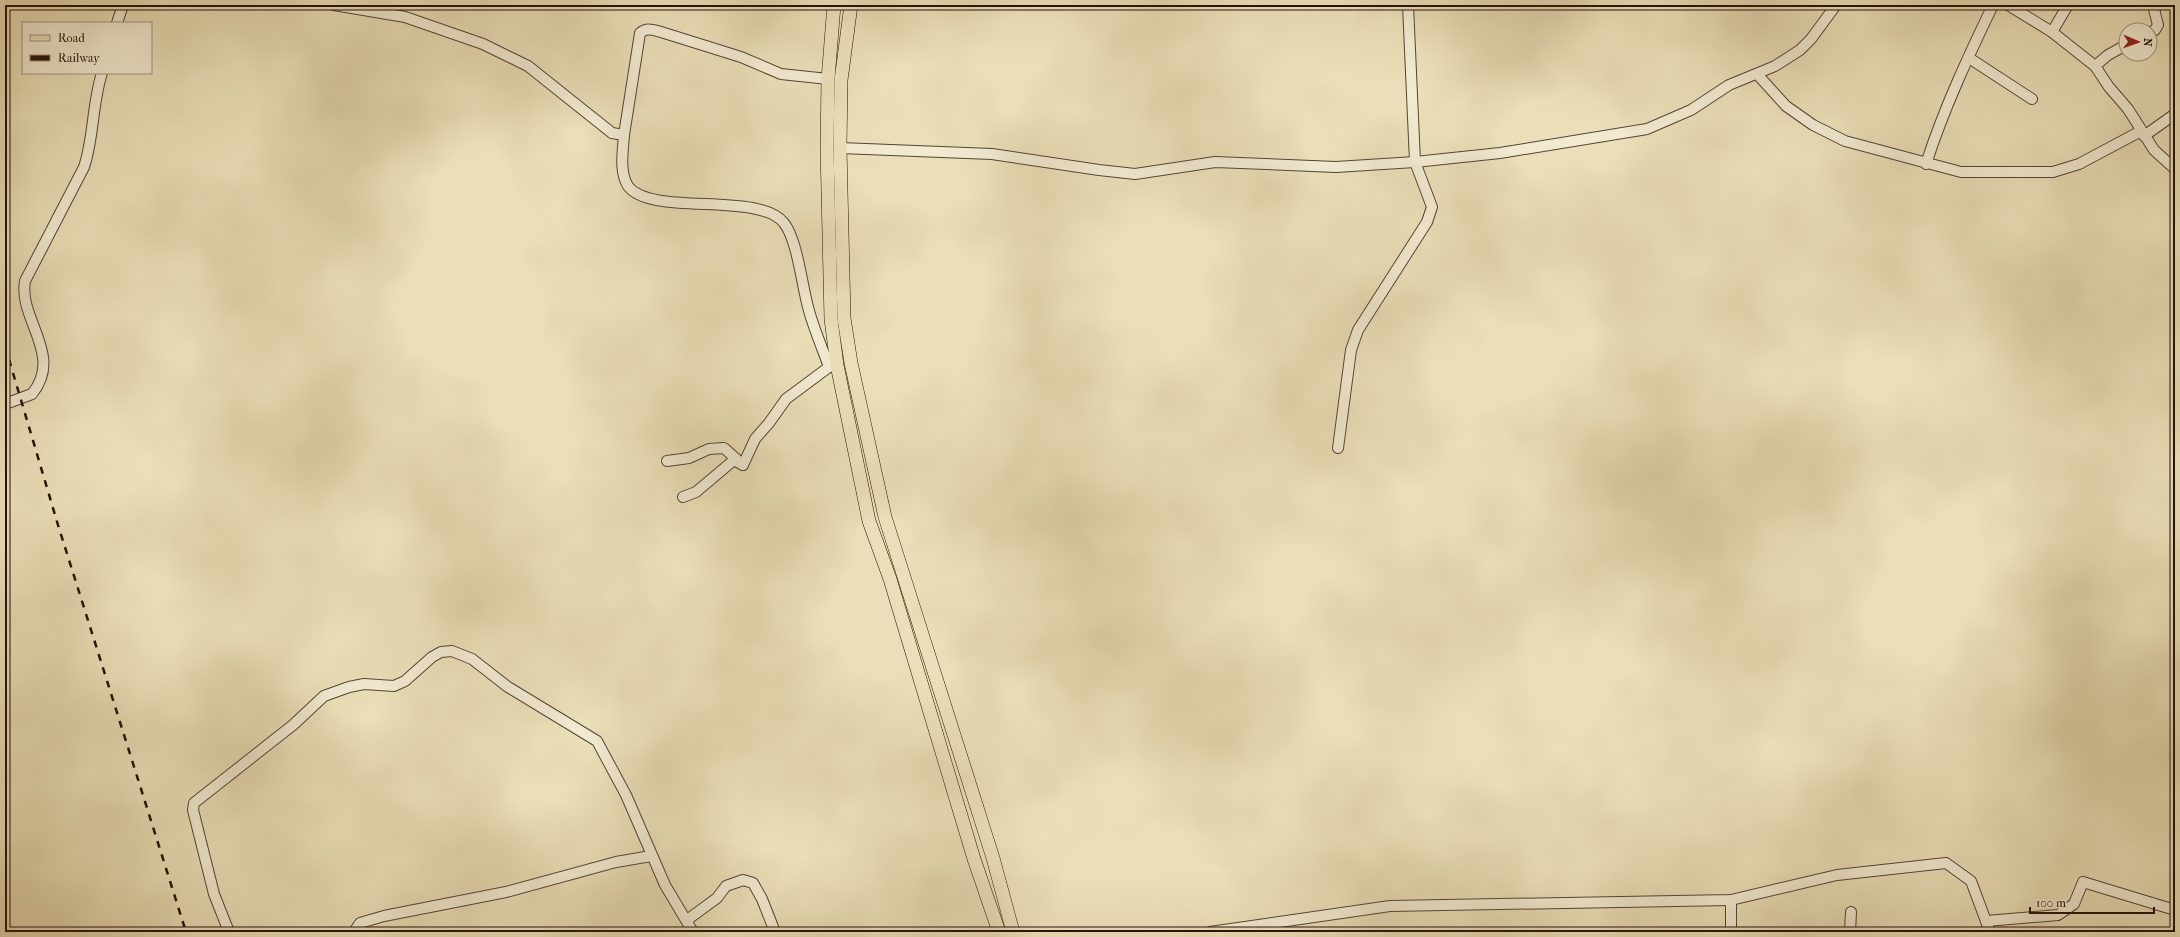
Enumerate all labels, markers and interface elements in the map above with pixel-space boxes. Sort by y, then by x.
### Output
legend [22,22,152,74]
north arrow [2118,22,2158,62]
text: Road [58,31,85,45]
text: N [2141,38,2154,47]
text: Railway [58,51,100,65]
scale bar [2030,889,2154,915]
text: 100 m [2036,896,2066,910]

